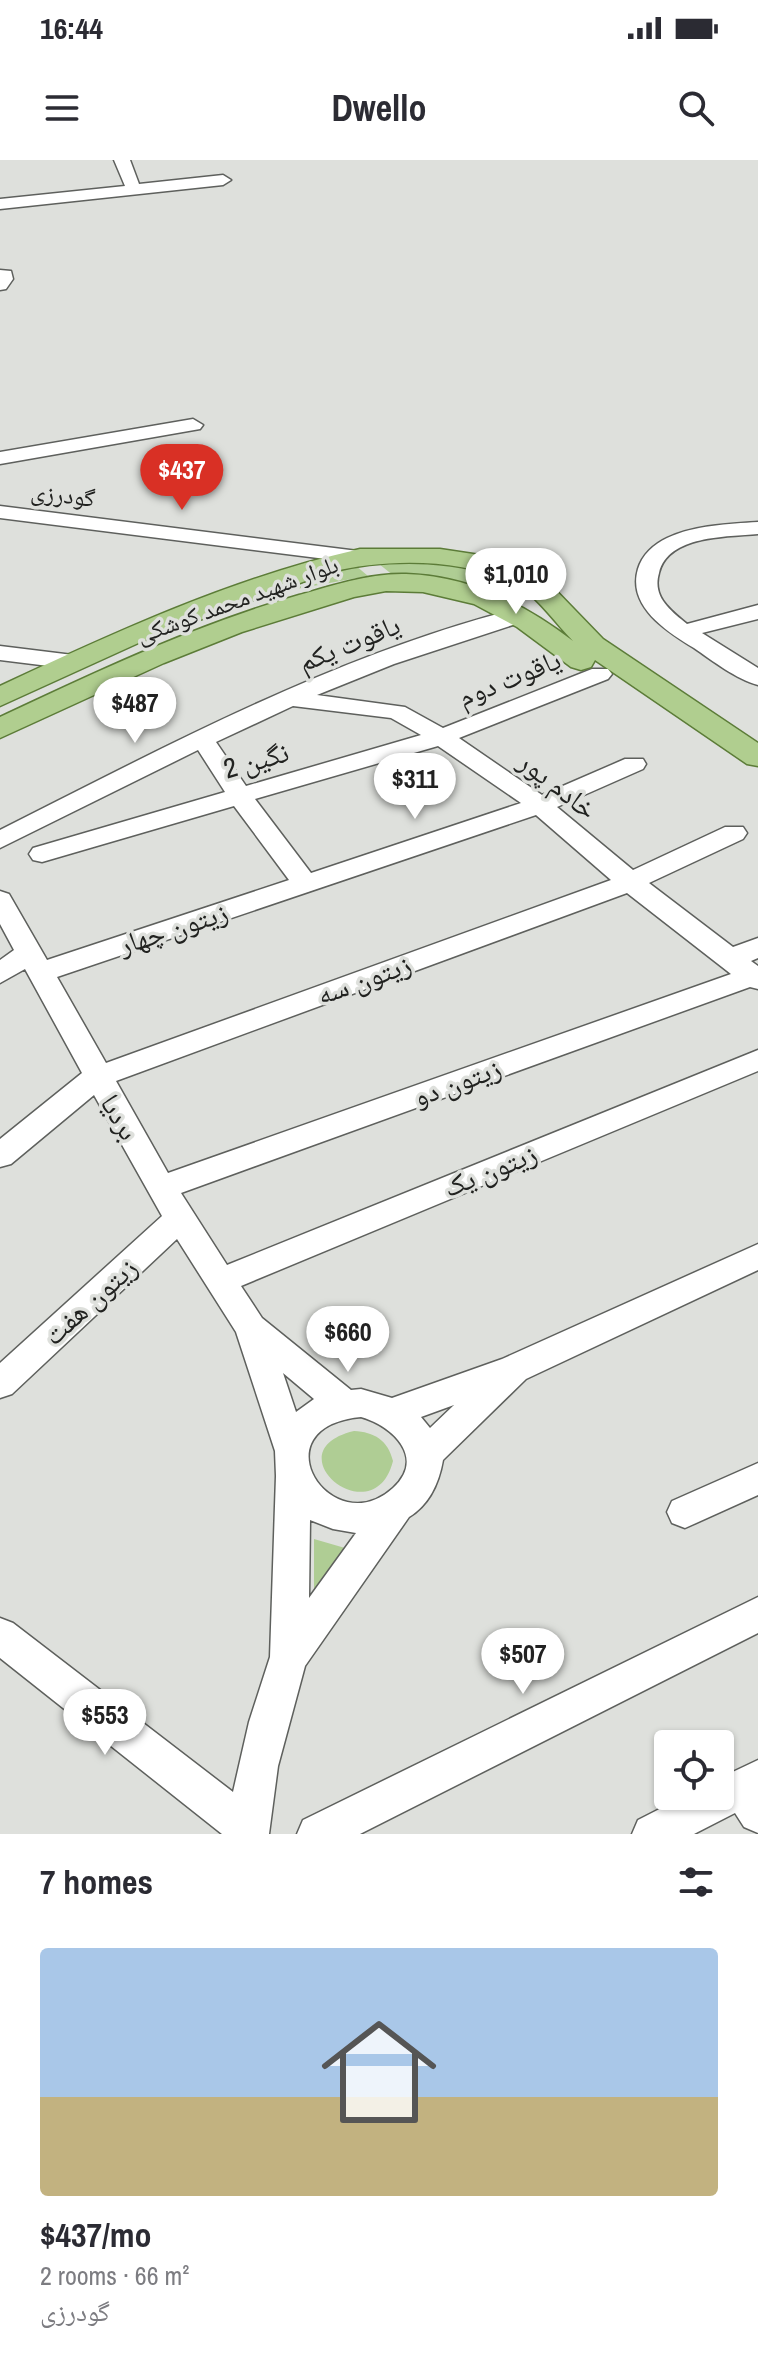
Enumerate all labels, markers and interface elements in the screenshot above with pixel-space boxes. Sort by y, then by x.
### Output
text: 16:44 [40,8,103,48]
text: Dwello [331,84,427,132]
icon: menu [40,86,84,130]
icon: search [674,86,718,130]
pin: $437 [135,444,229,512]
text: $437 [158,452,206,487]
street label: گودرزی [29,474,97,514]
street label: بلوار شهید محمد کوشکی [132,548,342,650]
pin: $1,010 [451,548,581,616]
text: $1,010 [483,556,549,591]
street label: یاقوت یکم [292,605,406,681]
street label: یاقوت دوم [452,640,566,716]
pin: $487 [88,677,182,745]
text: $487 [111,685,159,720]
street label: نگین 2 [219,733,293,787]
street label: خادم پور [510,742,605,828]
pin: $311 [368,753,462,821]
text: $311 [392,761,438,796]
street label: زیتون چهار [113,893,232,964]
street label: زیتون سه [312,944,416,1014]
street label: زیتون دو [408,1049,506,1115]
street label: بردیا [92,1087,148,1147]
street label: زیتون یک [438,1134,542,1206]
street label: زیتون هفت [35,1249,145,1353]
pin: $660 [301,1306,395,1374]
text: $660 [324,1314,372,1349]
pin: $507 [476,1628,570,1696]
text: $507 [499,1636,547,1671]
pin: $553 [58,1689,152,1757]
text: $553 [81,1697,129,1732]
map controls [654,1730,734,1810]
button: locate [654,1730,734,1810]
text: 7 homes [40,1859,153,1905]
icon: filters [674,1860,718,1904]
icon: home [307,2000,451,2144]
text: $437/mo [40,2212,152,2258]
text: 2 rooms · 66 m² [40,2258,189,2293]
text: گودرزی [40,2294,110,2329]

